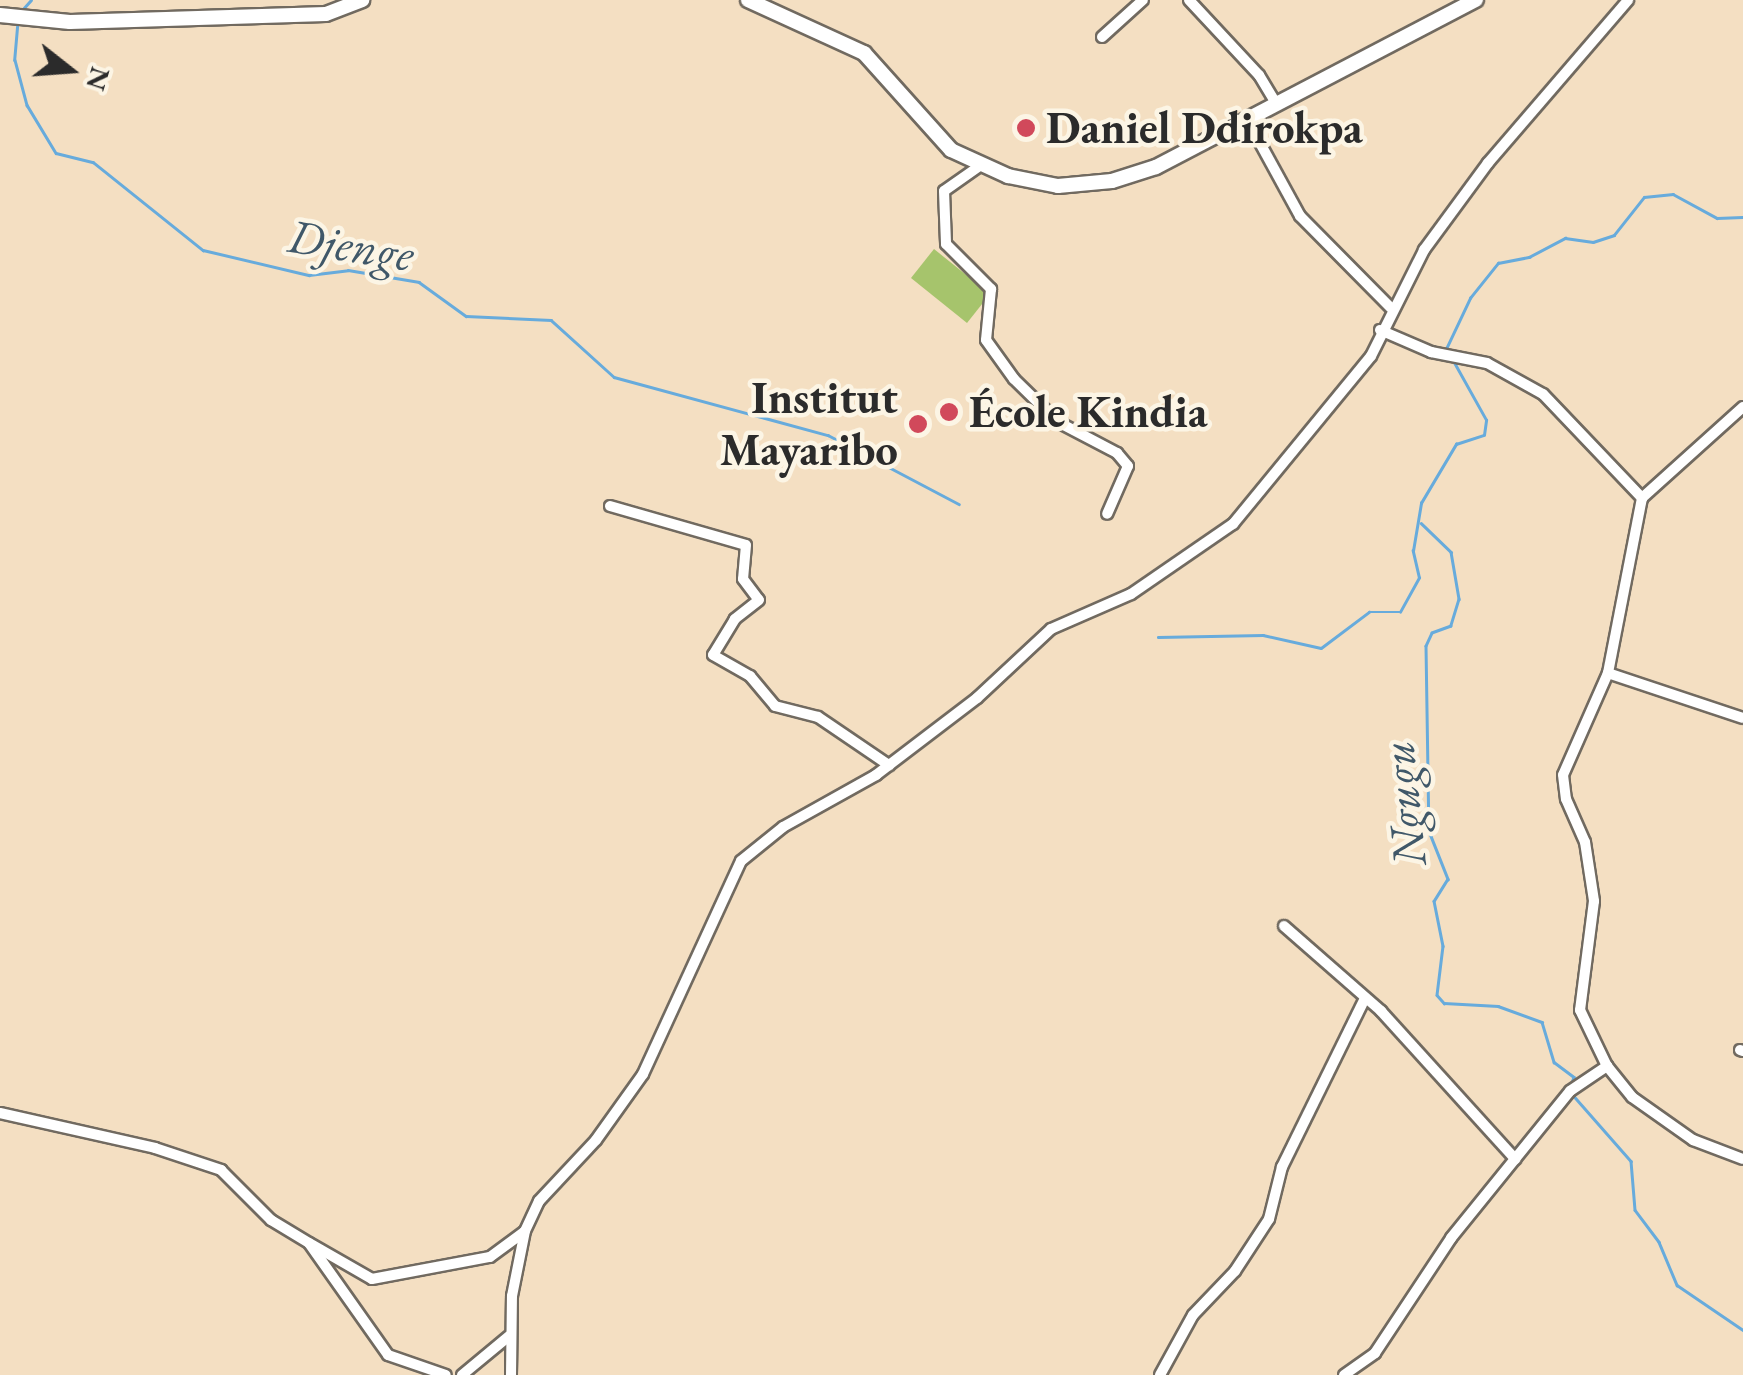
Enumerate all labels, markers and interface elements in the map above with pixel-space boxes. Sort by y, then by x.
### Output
north arrow [20,20,120,120]
text: N [78,63,119,95]
place label: Daniel Ddirokpa [1046,101,1363,155]
marker: Daniel Ddirokpa [1015,117,1037,139]
water label: Djenge [284,207,418,283]
place label: Institut Mayaribo [720,371,898,477]
place label: École Kindia [969,385,1207,439]
marker: École Kindia [938,401,960,423]
marker: Institut Mayaribo [907,413,929,435]
water label: Ngugu [1368,738,1438,870]

